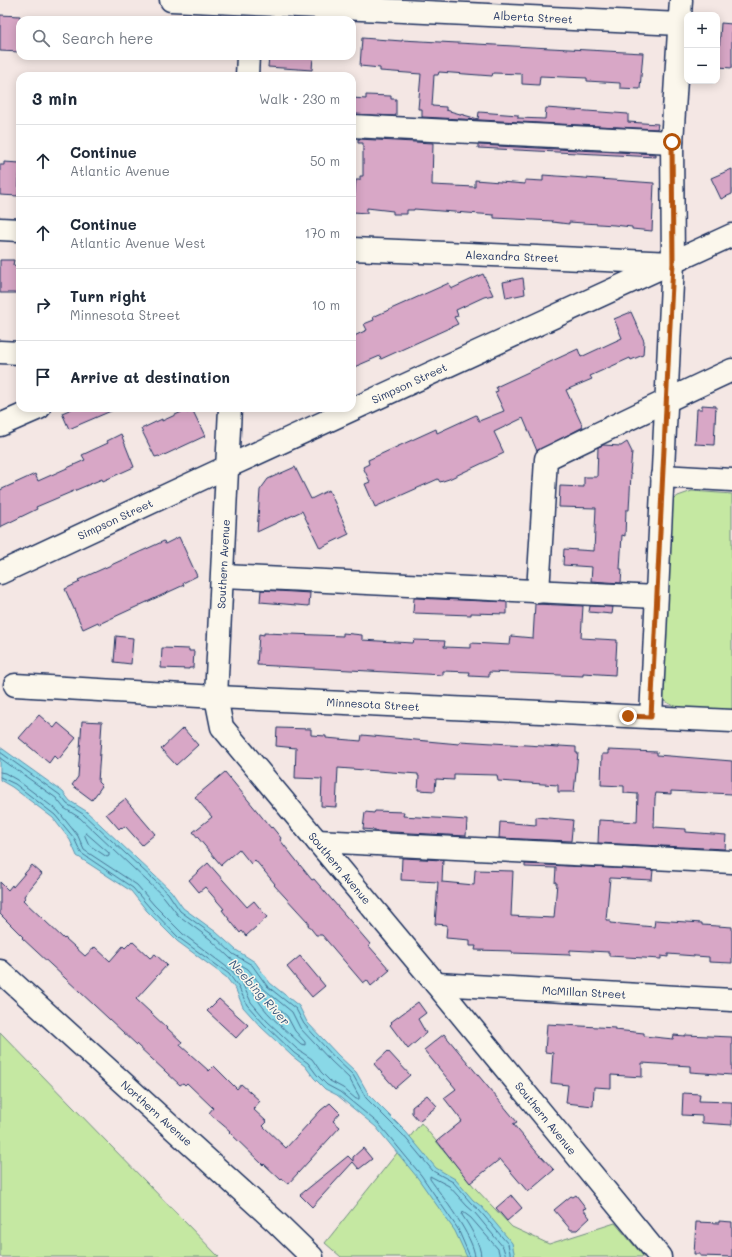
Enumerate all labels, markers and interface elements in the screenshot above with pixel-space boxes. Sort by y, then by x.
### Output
street label: Alberta Street [493,7,573,27]
map controls [684,12,720,84]
button: + [684,12,720,48]
search box [16,16,356,60]
icon: search [30,27,52,49]
text: Search here [62,28,153,48]
button: − [684,48,720,84]
text: 3 min [32,87,77,109]
text: Walk · 230 m [259,90,340,107]
route start [663,133,681,151]
text: Continue [70,142,137,162]
icon: ahead [32,150,54,172]
text: 50 m [310,152,340,169]
text: Atlantic Avenue [70,162,170,179]
text: Continue [70,214,137,234]
icon: ahead [32,222,54,244]
text: 170 m [304,224,340,241]
text: Atlantic Avenue West [70,234,205,251]
street label: Alexandra Street [465,247,559,265]
text: Turn right [70,286,147,306]
icon: right [32,294,54,316]
text: 10 m [312,296,340,313]
text: Minnesota Street [70,306,180,323]
street label: Simpson Street [369,359,449,407]
icon: arrive [32,366,54,388]
text: Arrive at destination [70,367,230,387]
street label: Simpson Street [75,495,155,543]
street label: Southern Avenue [213,519,233,609]
street label: Minnesota Street [326,694,420,714]
route end [619,707,637,725]
street label: Southern Avenue [305,829,375,907]
water label: Neebing River [226,956,294,1028]
street label: McMillan Street [541,982,627,1002]
street label: Northern Avenue [118,1077,196,1149]
street label: Southern Avenue [512,1078,580,1158]

